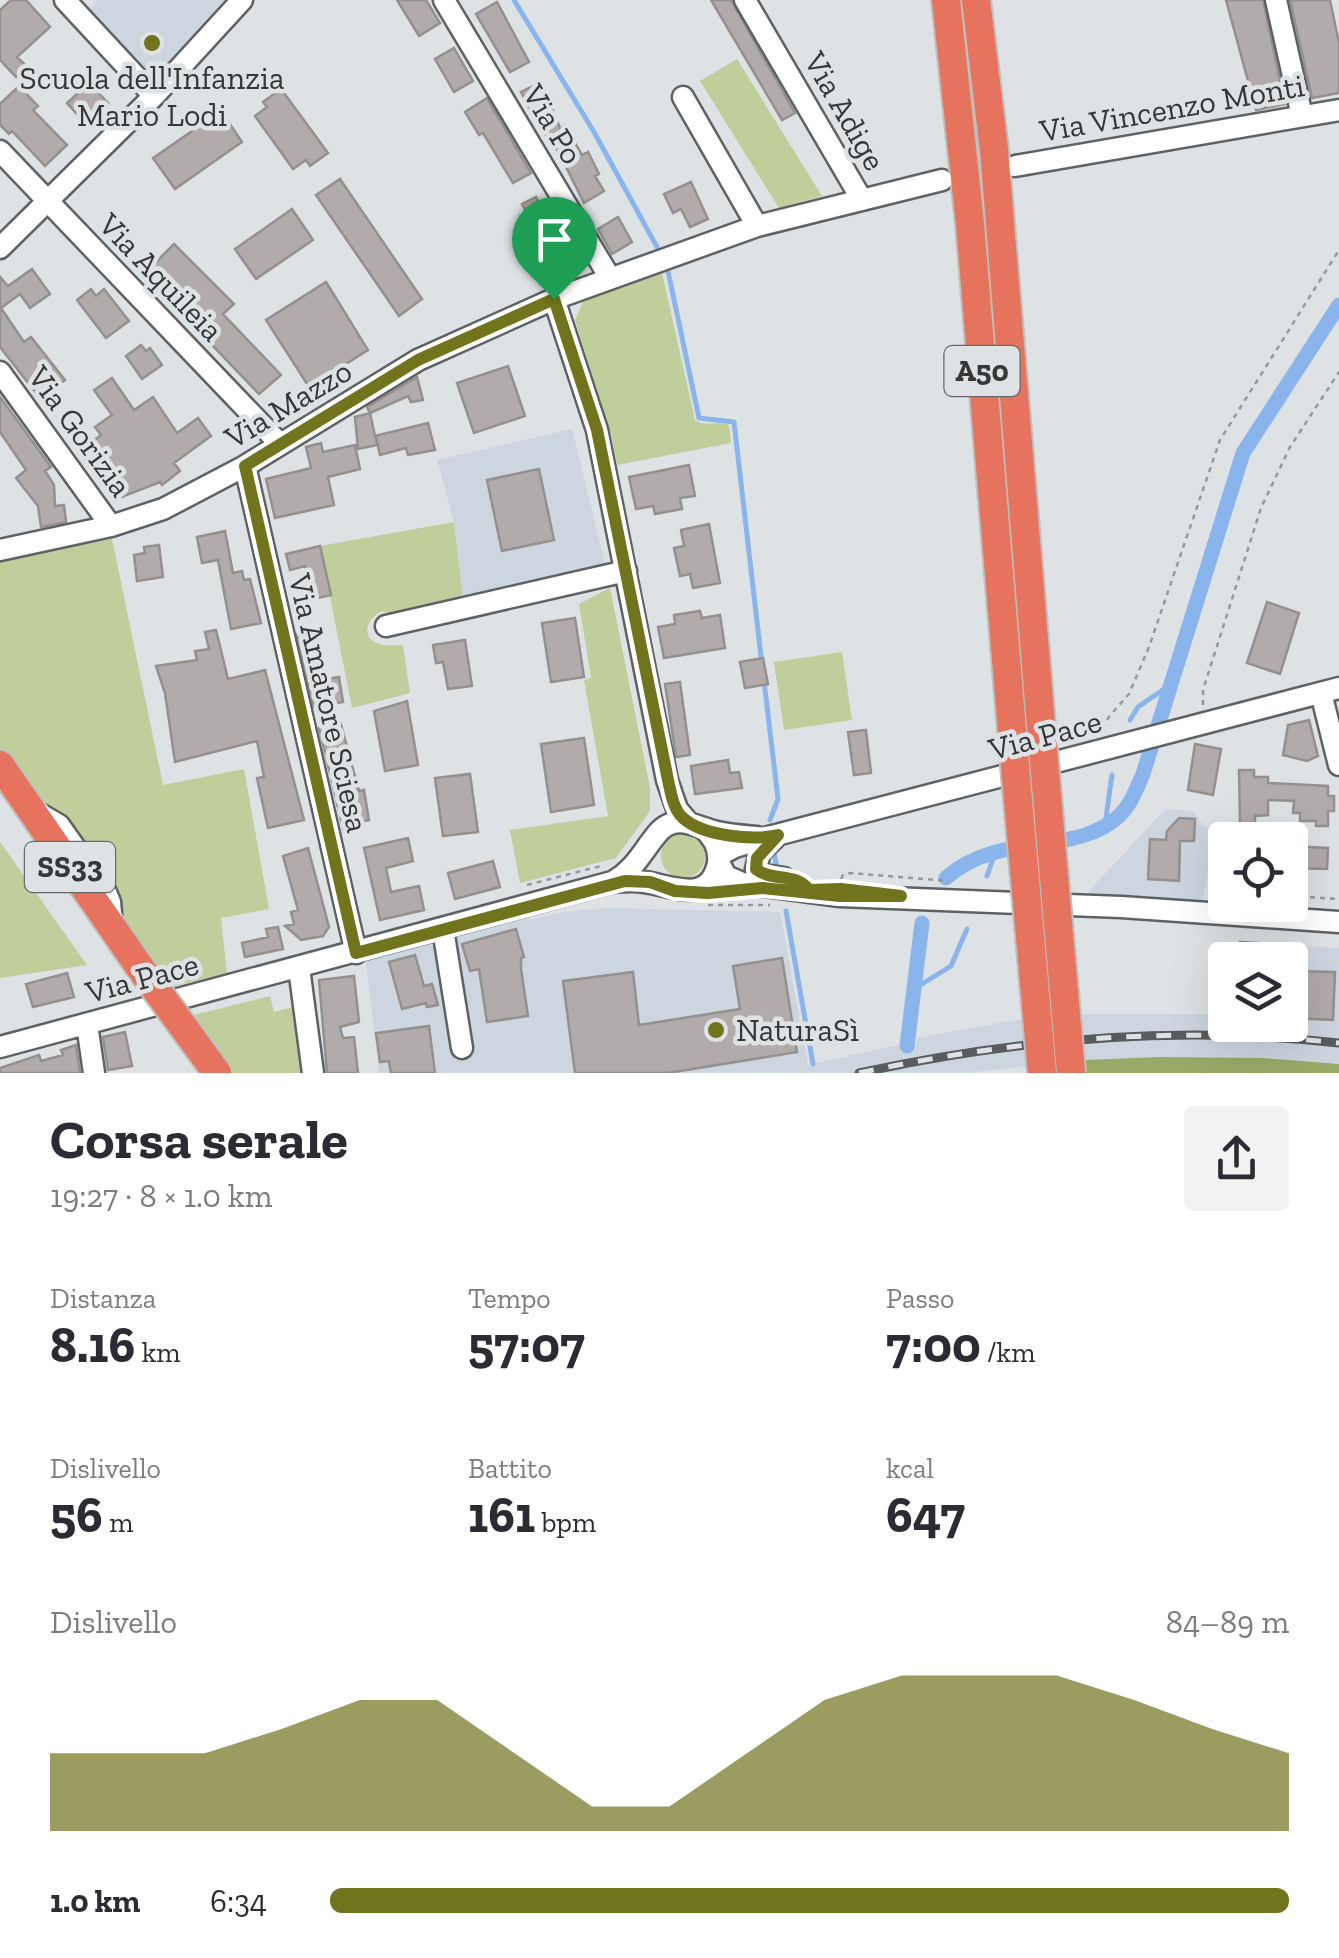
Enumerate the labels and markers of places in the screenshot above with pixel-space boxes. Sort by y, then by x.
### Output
marker: Scuola dell'Infanzia Mario Lodi [141,32,163,54]
place label: Scuola dell'Infanzia Mario Lodi [20,59,284,134]
pin [512,197,597,300]
place label: NaturaSì [736,1011,859,1049]
marker: NaturaSì [705,1019,727,1041]

